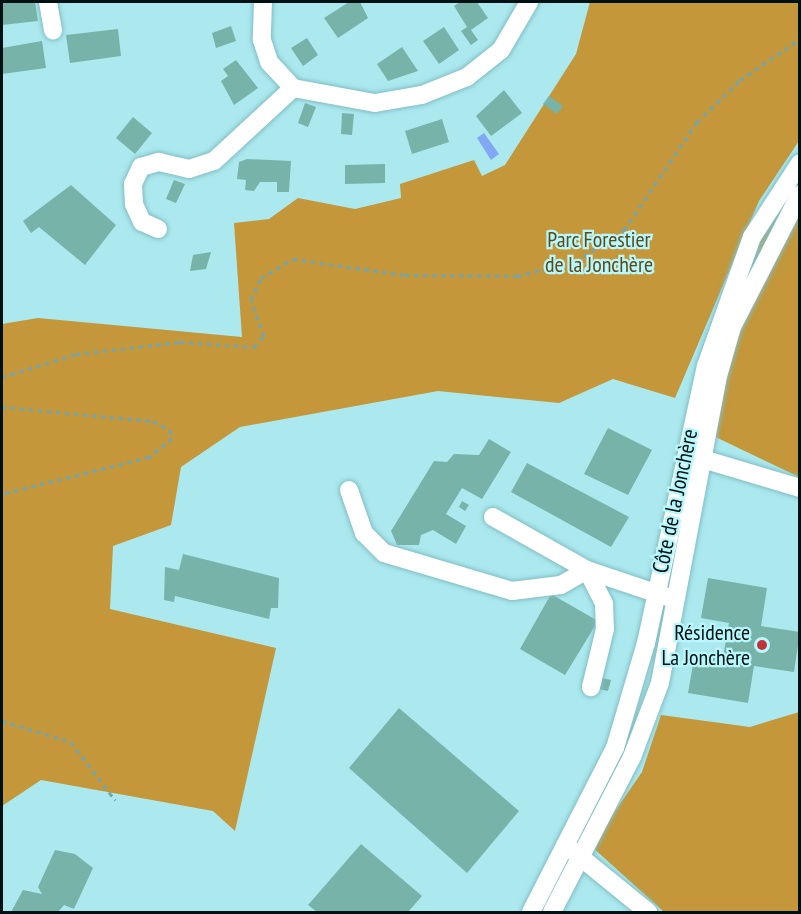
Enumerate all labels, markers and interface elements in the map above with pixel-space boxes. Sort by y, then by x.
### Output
park label: Parc Forestier de la Jonchère [545,226,653,278]
street label: Côte de la Jonchère [647,427,703,575]
place label: Résidence La Jonchère [662,619,750,670]
marker: Résidence La Jonchère [755,638,769,652]

